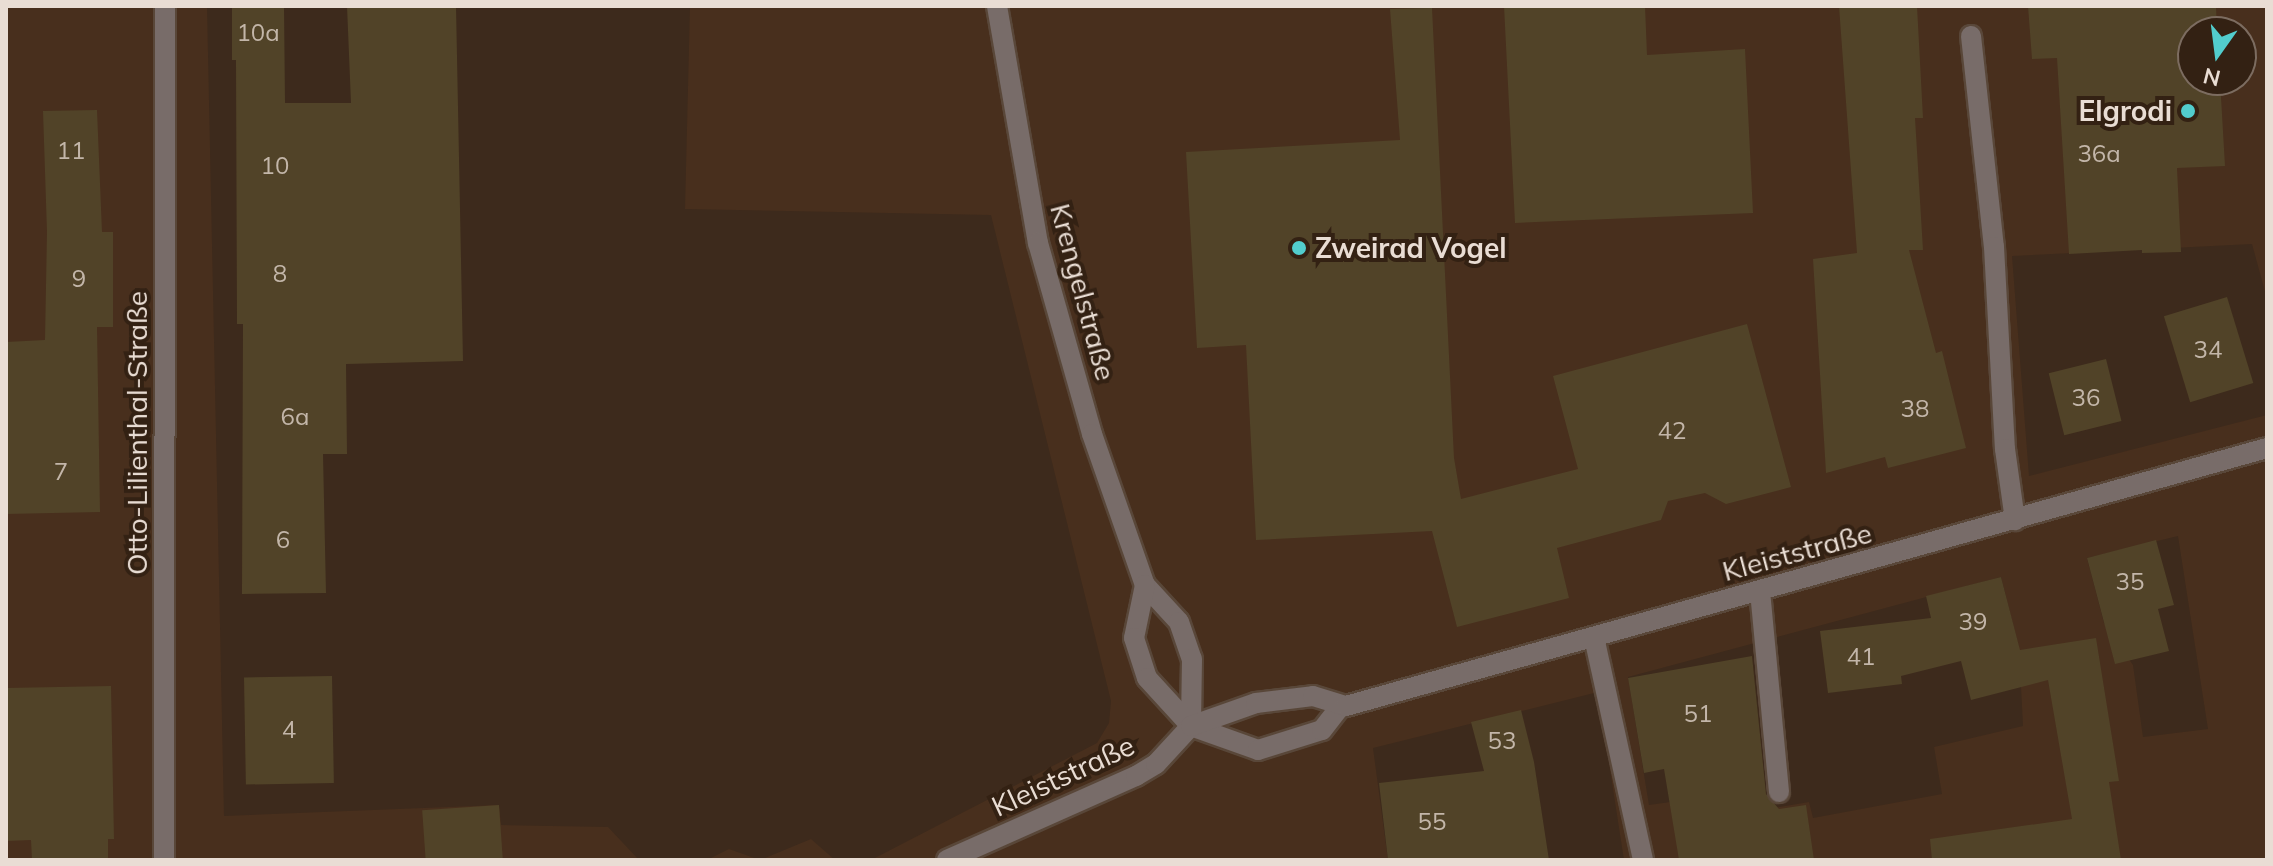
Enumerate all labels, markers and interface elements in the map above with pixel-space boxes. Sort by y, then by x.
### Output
north arrow [2177,16,2257,96]
house number: 10a [236,19,280,47]
text: N [2200,62,2223,93]
place label: Elgrodi [2079,94,2172,128]
marker: Elgrodi [2179,102,2197,120]
house number: 11 [57,137,85,165]
house number: 36a [2077,140,2121,168]
house number: 10 [261,152,289,180]
street label: Krengelstraße [1043,200,1123,384]
place label: Zweirad Vogel [1315,231,1507,265]
marker: Zweirad Vogel [1290,239,1308,257]
house number: 8 [273,260,287,288]
house number: 9 [72,265,86,293]
street label: Otto-Lilienthal-Straße [120,291,154,575]
house number: 34 [2194,336,2222,364]
house number: 36 [2072,384,2100,412]
house number: 38 [1901,395,1929,423]
house number: 6a [281,403,309,431]
house number: 42 [1658,417,1686,445]
house number: 7 [54,458,68,486]
street label: Kleiststraße [1719,516,1875,588]
house number: 6 [276,526,290,554]
house number: 35 [2116,568,2144,596]
house number: 39 [1959,608,1987,636]
house number: 41 [1847,643,1875,671]
house number: 51 [1684,700,1712,728]
house number: 4 [282,716,296,744]
house number: 53 [1488,727,1516,755]
street label: Kleiststraße [986,728,1140,824]
house number: 55 [1418,808,1446,836]

